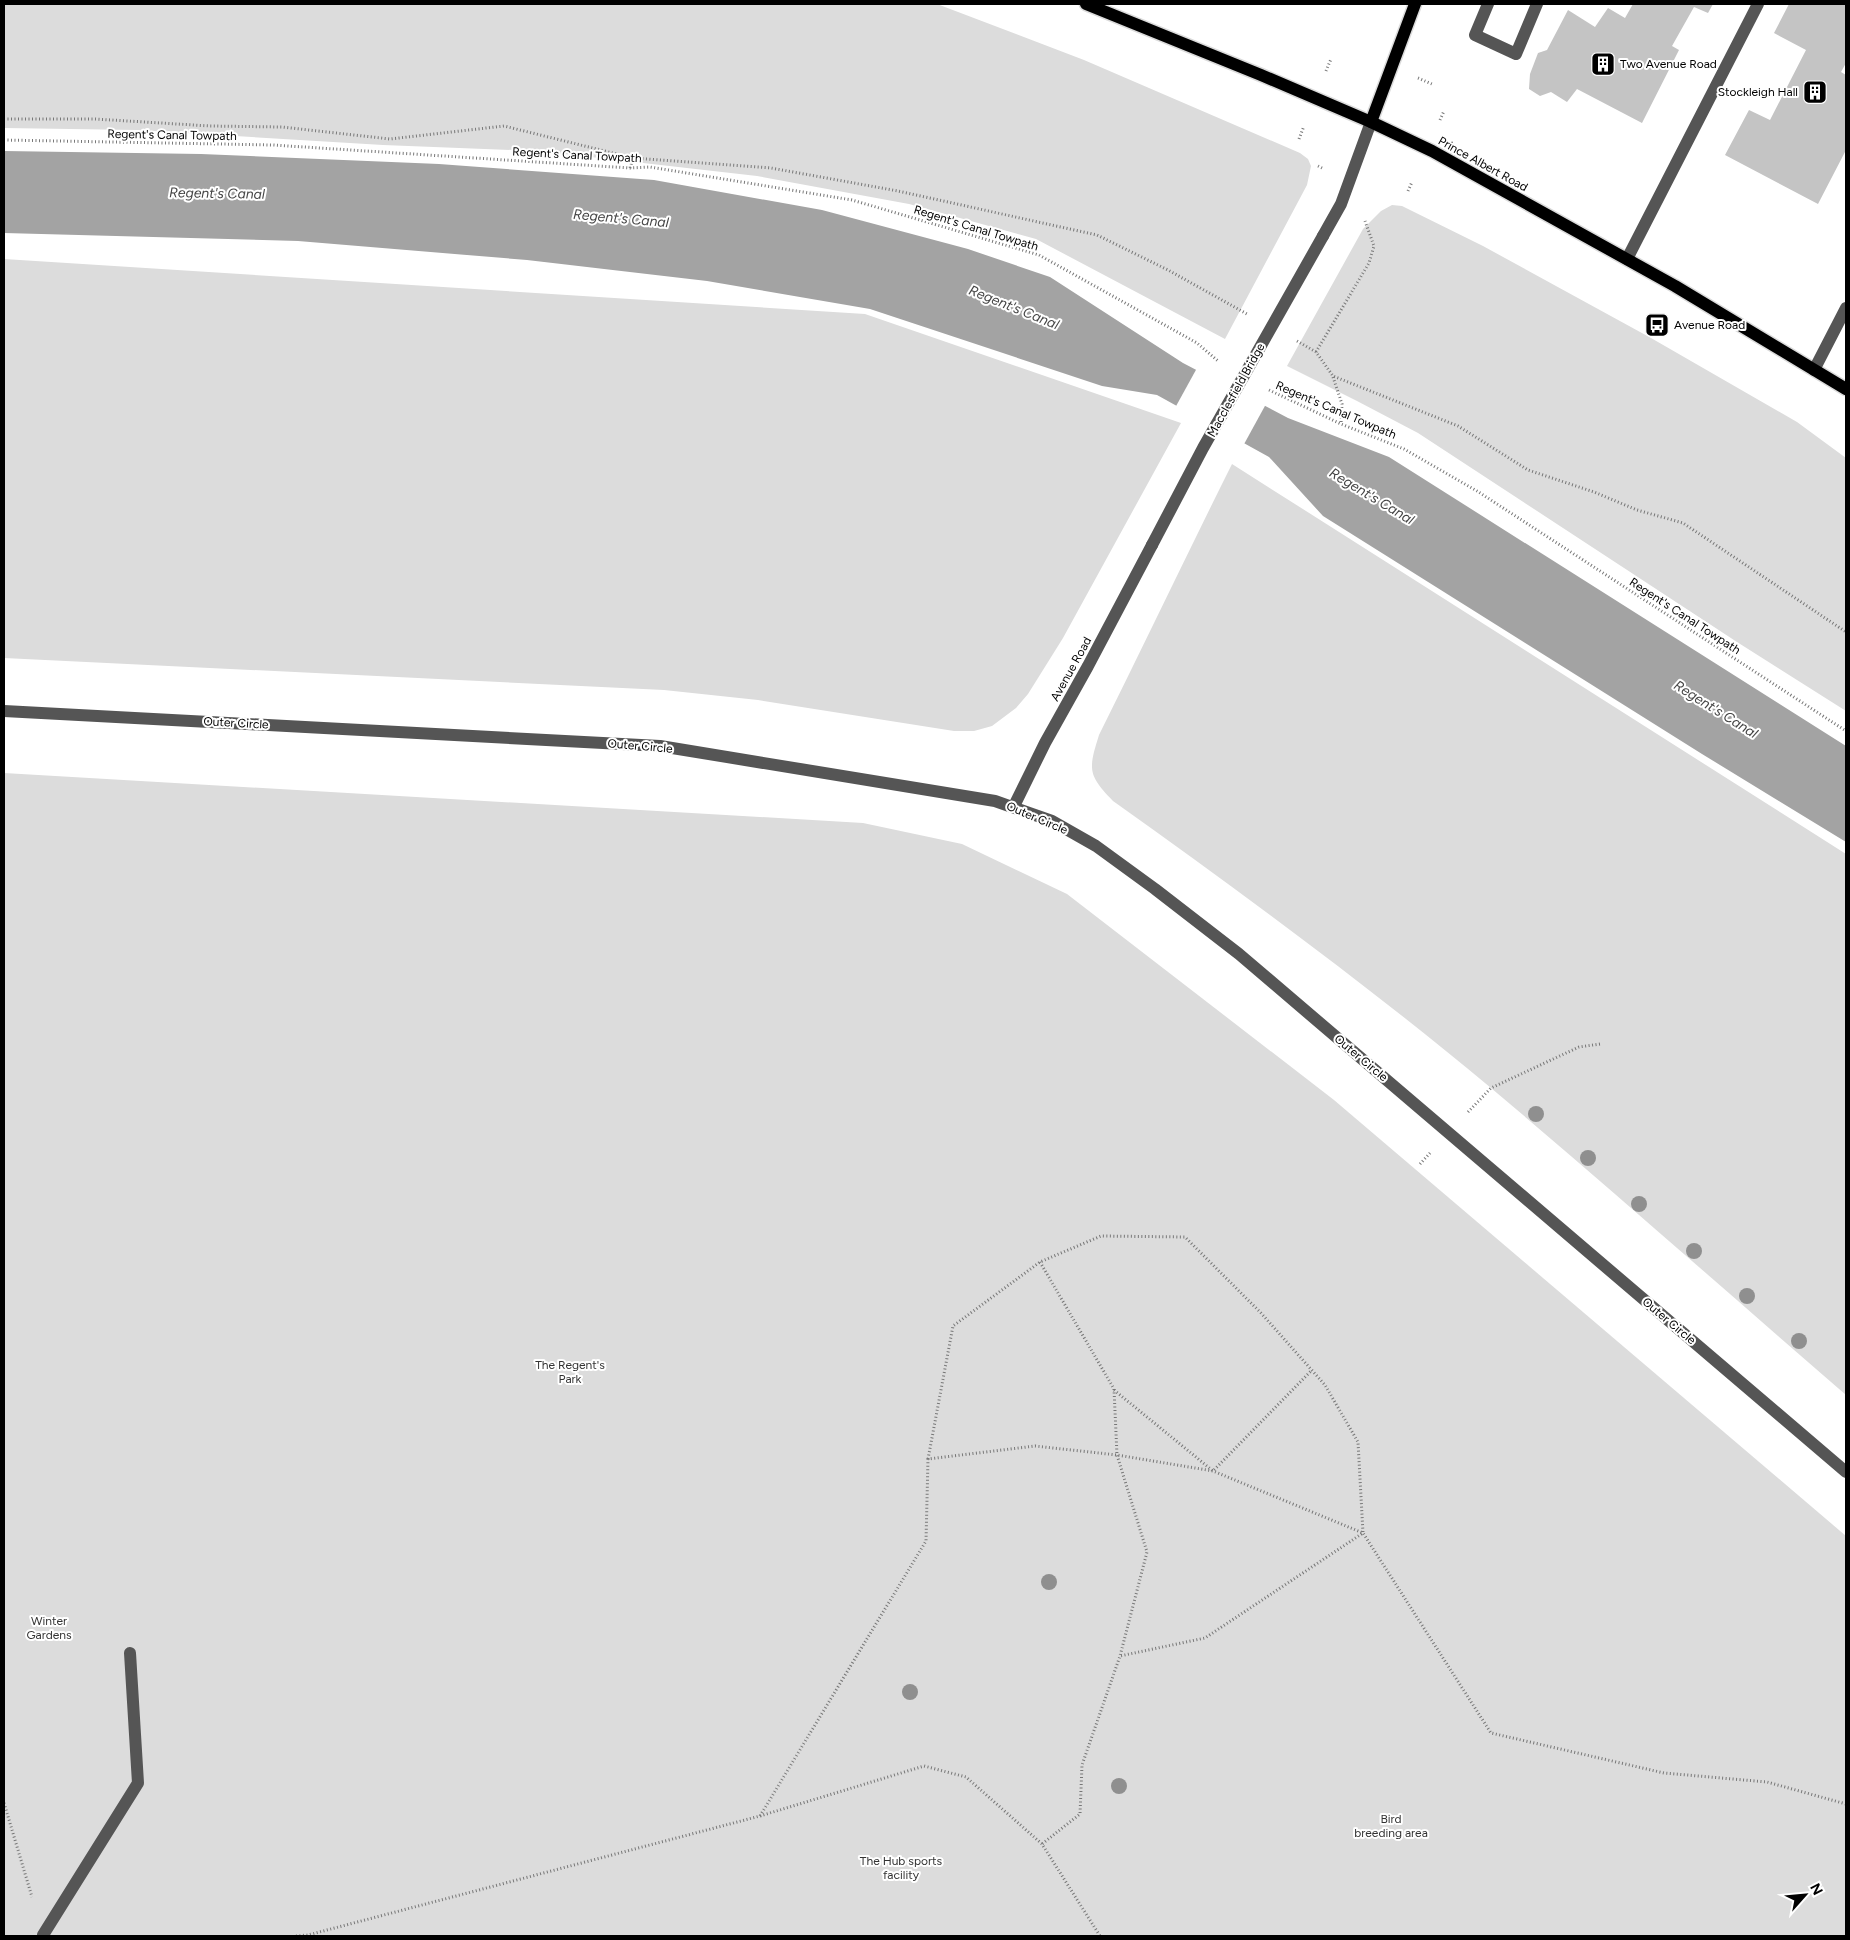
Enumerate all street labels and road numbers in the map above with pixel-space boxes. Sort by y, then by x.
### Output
street label: Regent's Canal Towpath [107,127,237,143]
street label: Prince Albert Road [1436,134,1530,194]
street label: Regent's Canal Towpath [512,145,642,165]
street label: Regent's Canal Towpath [912,202,1040,254]
street label: Macclesfield Bridge [1204,340,1268,439]
street label: Regent's Canal Towpath [1274,378,1399,442]
street label: Regent's Canal Towpath [1627,575,1743,657]
street label: Avenue Road [1048,634,1094,704]
street label: Outer Circle [203,714,269,732]
street label: Outer Circle [607,736,674,756]
street label: Outer Circle [1004,799,1070,837]
street label: Outer Circle [1332,1032,1391,1085]
street label: Outer Circle [1640,1295,1699,1348]

